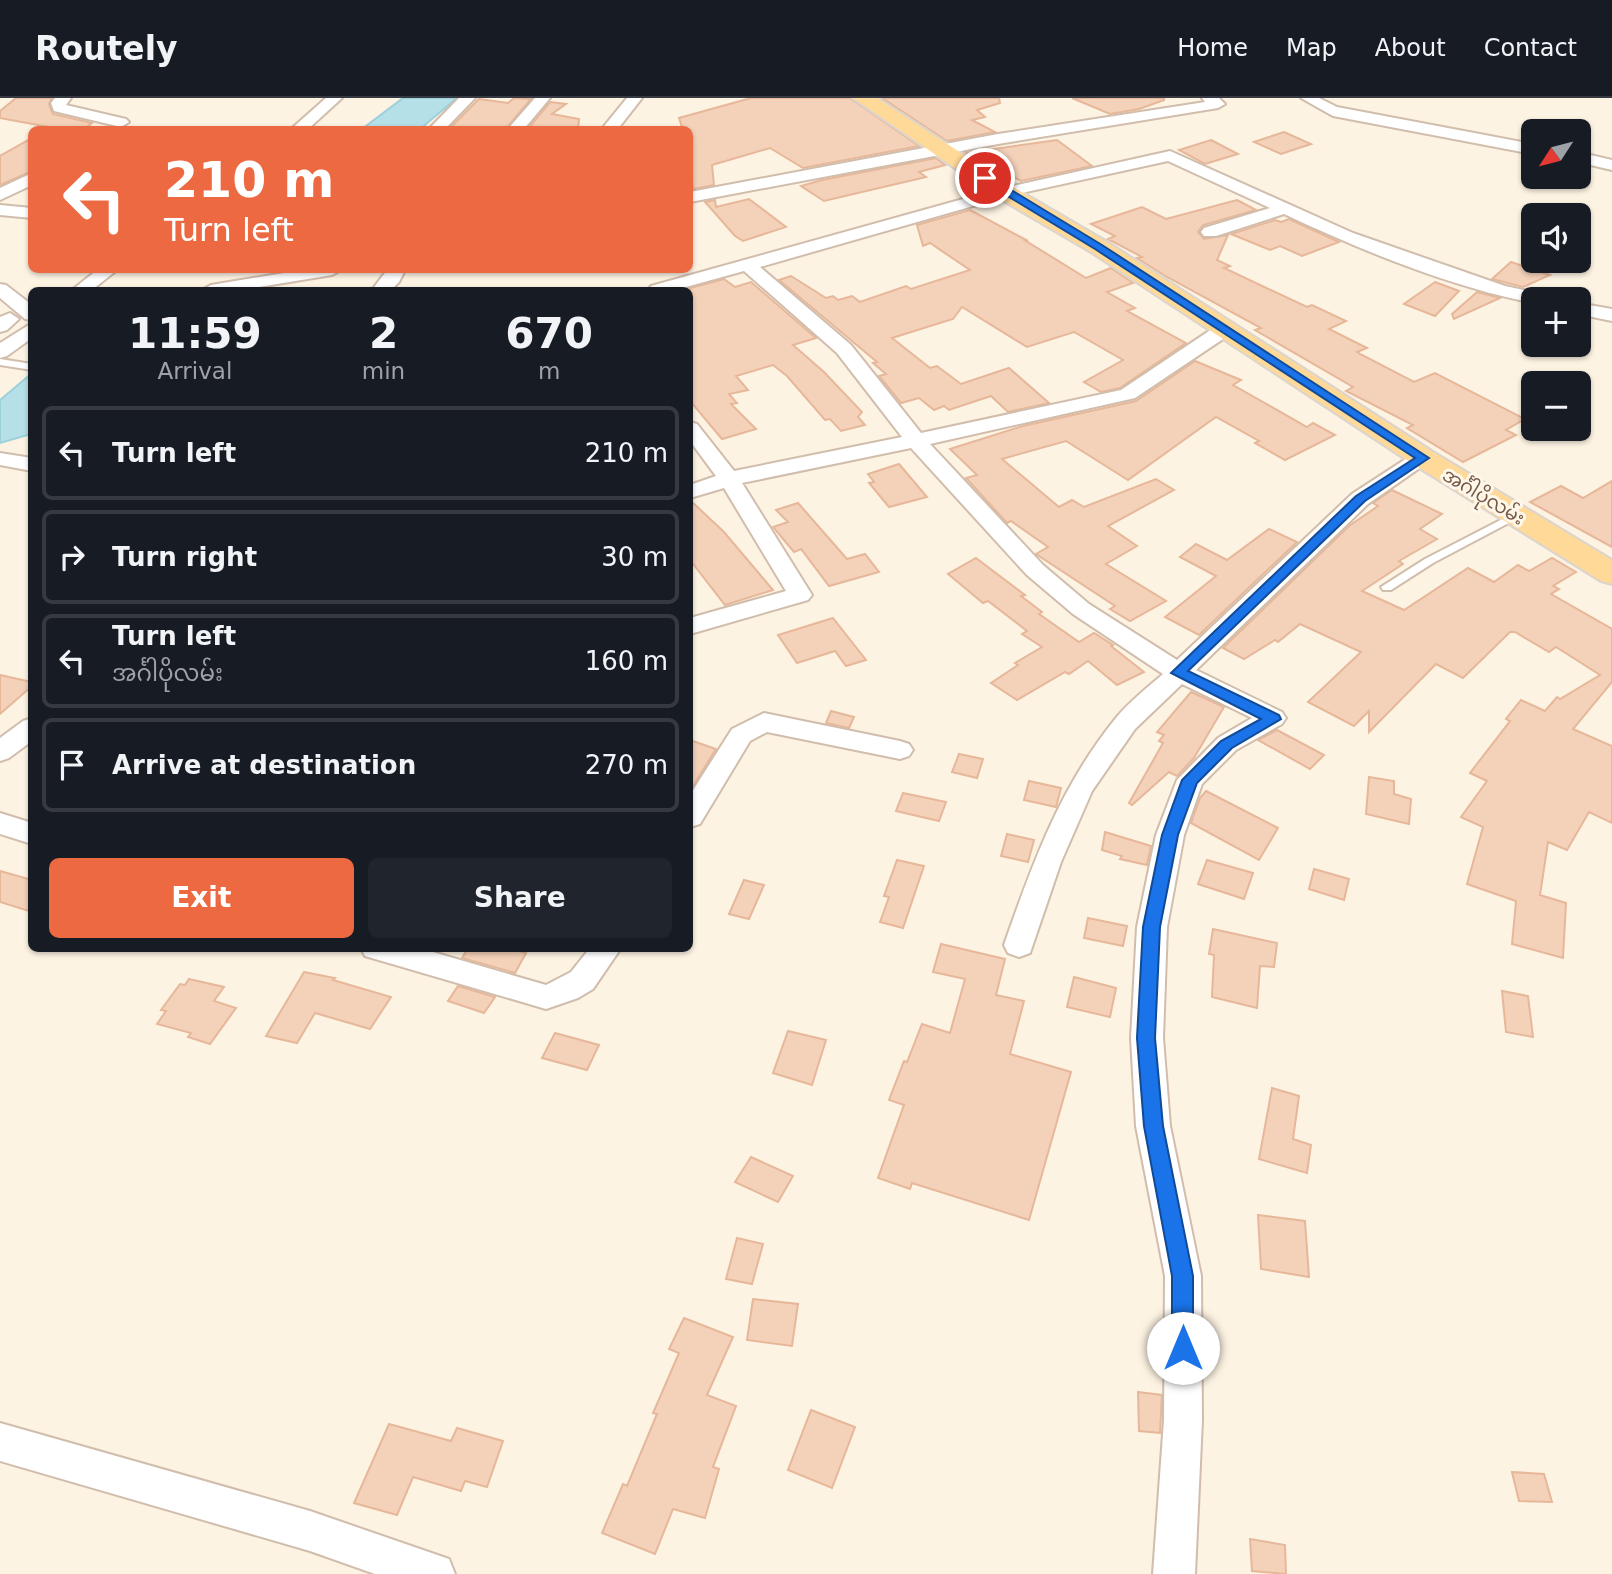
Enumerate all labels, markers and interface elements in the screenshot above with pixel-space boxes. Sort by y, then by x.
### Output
text: Routely [35,29,178,68]
text: Home [1177,34,1248,62]
text: Map [1286,34,1337,62]
text: About [1375,34,1446,62]
text: Contact [1484,34,1577,62]
north arrow [1521,119,1591,189]
map controls [1521,119,1591,441]
pin [955,148,1015,208]
text: 210 m [164,152,334,209]
icon: left [49,154,140,245]
icon: arrive [966,159,1004,197]
button: sound [1521,203,1591,273]
text: Turn left [164,211,294,249]
button: + [1521,287,1591,357]
text: 11:59 [128,309,262,358]
text: 2 [369,309,398,358]
text: 670 [505,309,593,358]
text: Arrival [158,358,232,384]
text: min [362,358,405,384]
text: m [538,358,560,384]
button: − [1521,371,1591,441]
icon: left [53,434,91,472]
text: Turn left [112,438,236,468]
text: 210 m [585,438,668,468]
street label: အင်္ဂါပိုလမ်း [1436,460,1531,534]
icon: right [53,538,91,576]
text: Turn right [112,542,257,572]
text: 30 m [601,542,668,572]
text: Turn left [112,621,236,651]
icon: left [53,642,91,680]
text: 160 m [585,646,668,676]
text: အင်္ဂါပိုလမ်း [112,660,223,686]
icon: arrive [53,746,91,784]
text: Arrive at destination [112,750,416,780]
text: 270 m [585,750,668,780]
button: Exit [49,858,354,938]
button: Share [368,858,672,938]
position arrow [1146,1311,1220,1385]

